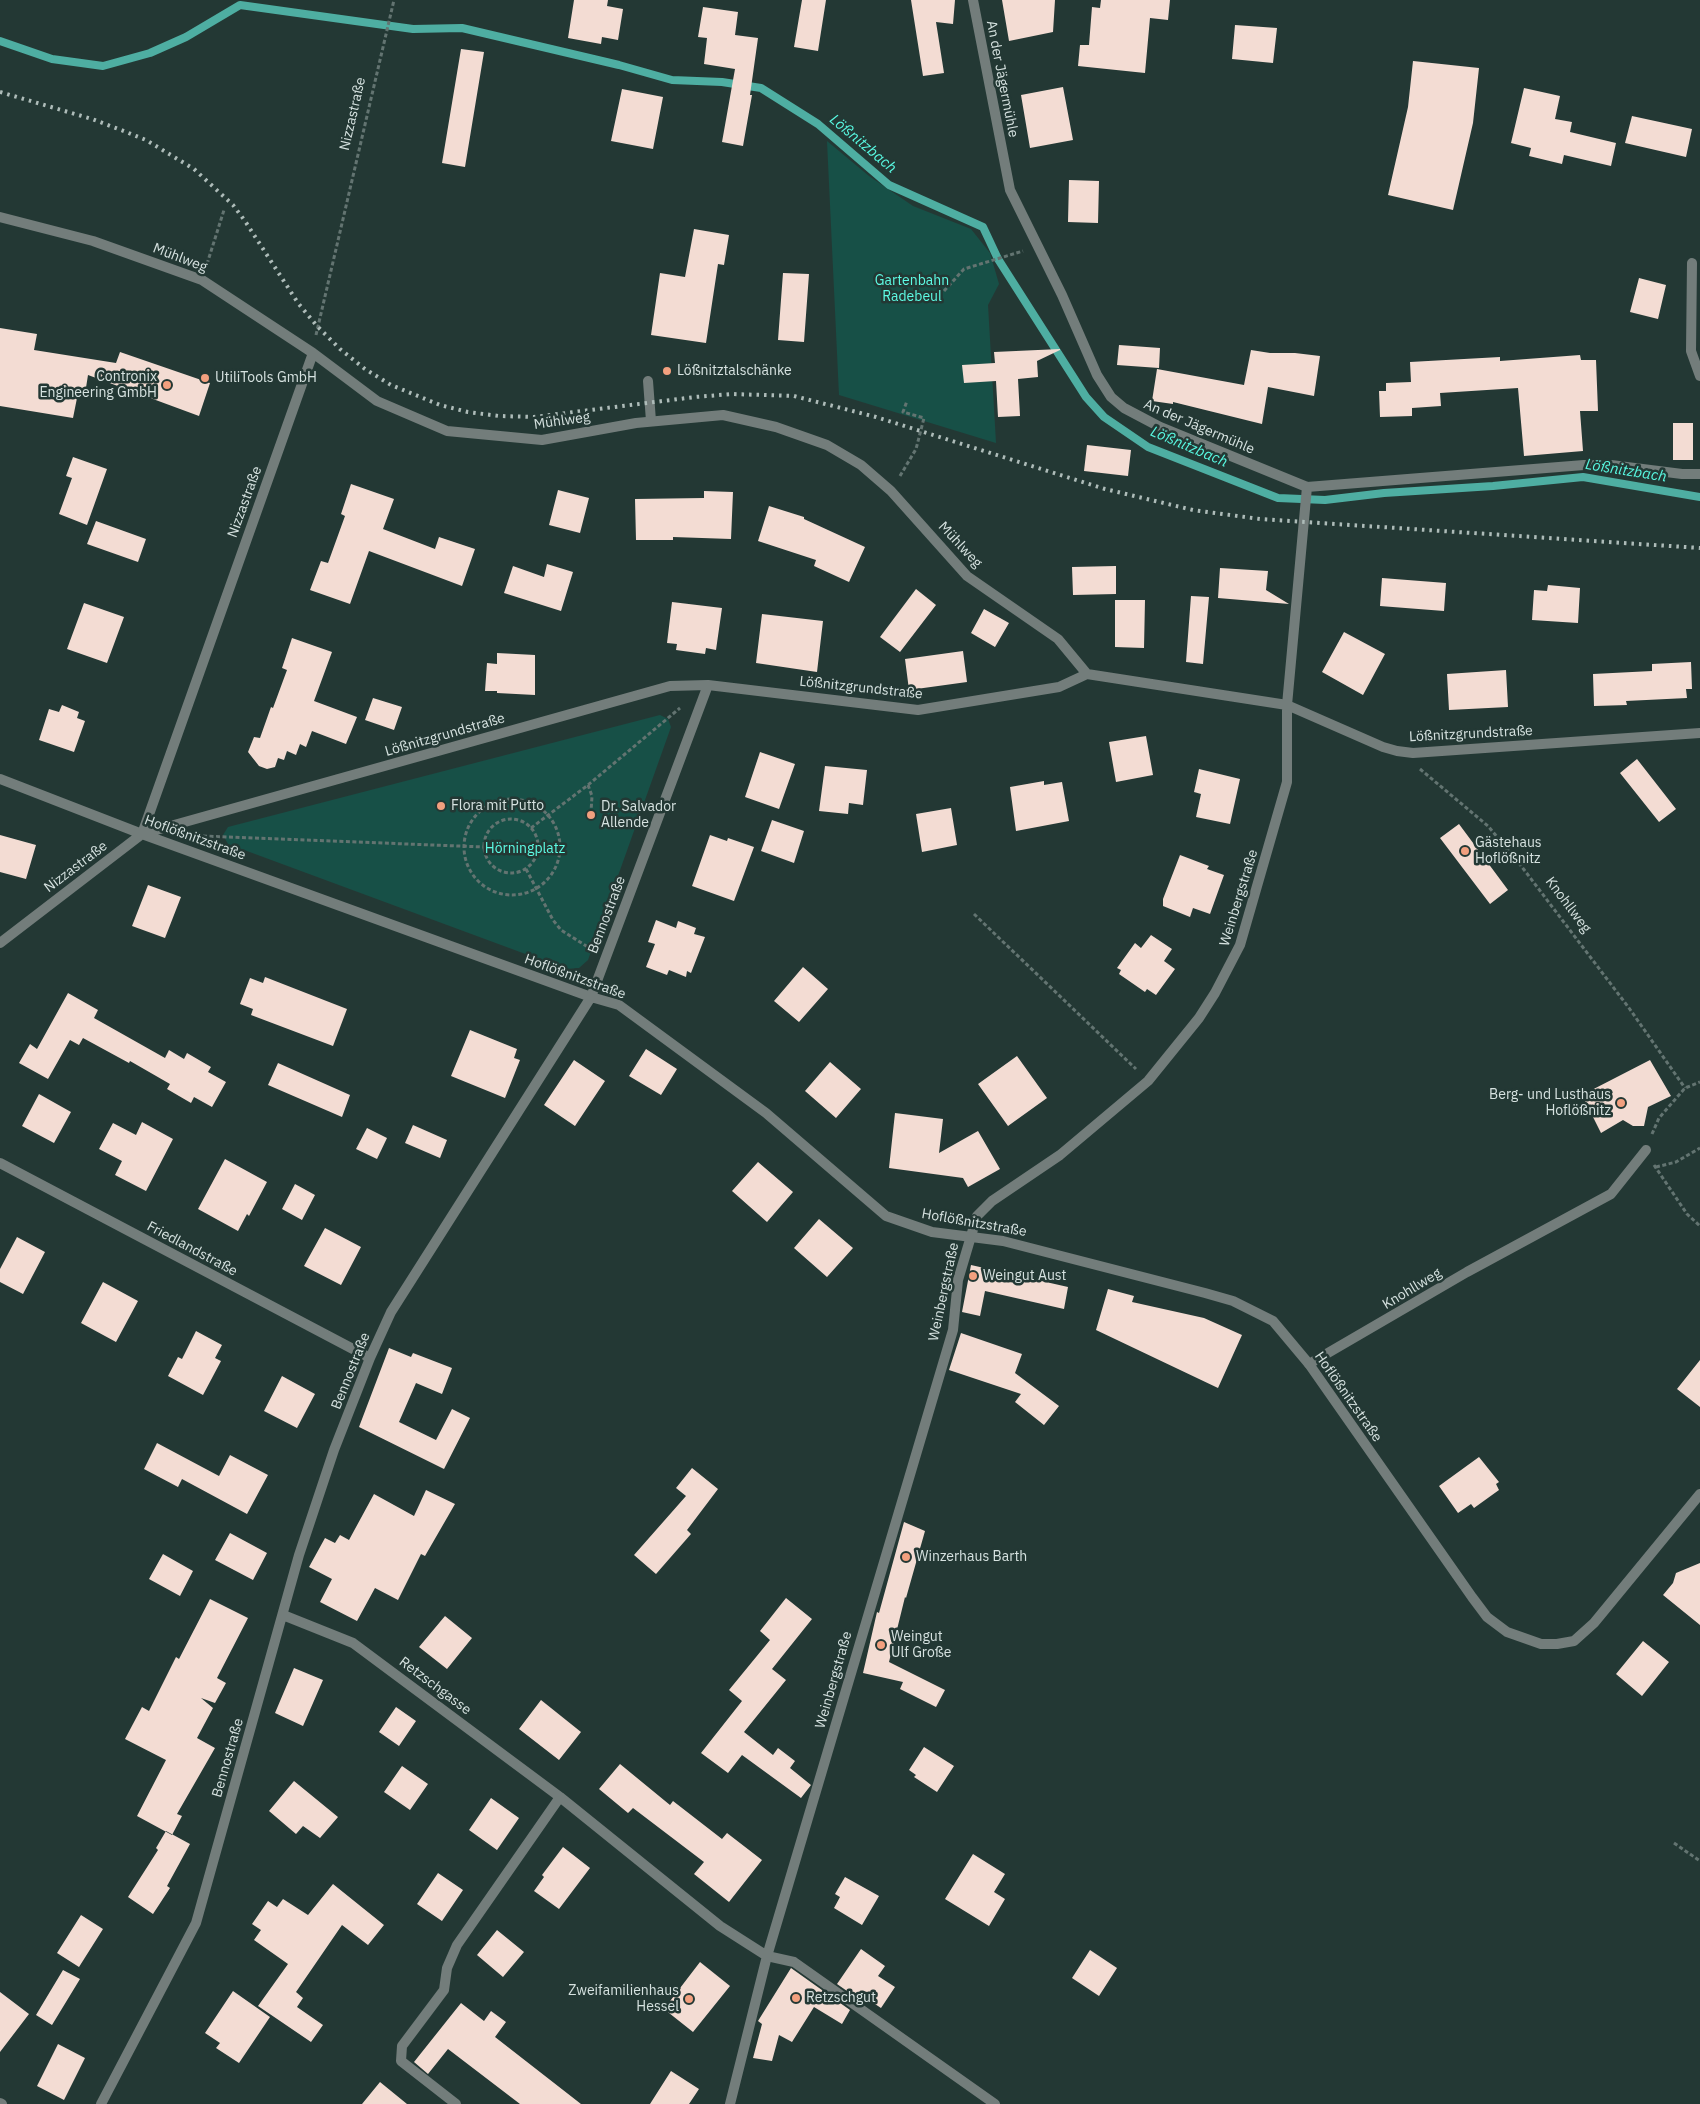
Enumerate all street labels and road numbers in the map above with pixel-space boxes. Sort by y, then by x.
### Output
street label: An der Jägermühle [982,19,1022,139]
street label: Nizzastraße [336,76,370,152]
street label: Mühlweg [150,240,210,276]
street label: An der Jägermühle [1141,396,1257,458]
street label: Mühlweg [533,409,591,433]
street label: Nizzastraße [224,464,266,540]
street label: Mühlweg [934,519,986,571]
street label: Lößnitzgrundstraße [799,673,923,703]
street label: Lößnitzgrundstraße [383,710,507,760]
street label: Lößnitzgrundstraße [1409,722,1533,746]
street label: Hoflößnitzstraße [142,812,248,864]
street label: Nizzastraße [41,838,111,896]
street label: Weinbergstraße [1216,848,1262,948]
street label: Bennostraße [585,874,629,956]
street label: Knohllweg [1542,874,1594,936]
street label: Hoflößnitzstraße [522,951,628,1003]
street label: Hoflößnitzstraße [920,1205,1028,1241]
street label: Friedlandstraße [144,1218,240,1280]
street label: Weinbergstraße [925,1241,963,1343]
street label: Knohllweg [1380,1265,1444,1313]
street label: Bennostraße [328,1330,374,1412]
street label: Hoflößnitzstraße [1311,1349,1385,1445]
street label: Weinbergstraße [812,1629,856,1731]
street label: Retzschgasse [396,1653,474,1719]
street label: Bennostraße [209,1717,247,1799]

